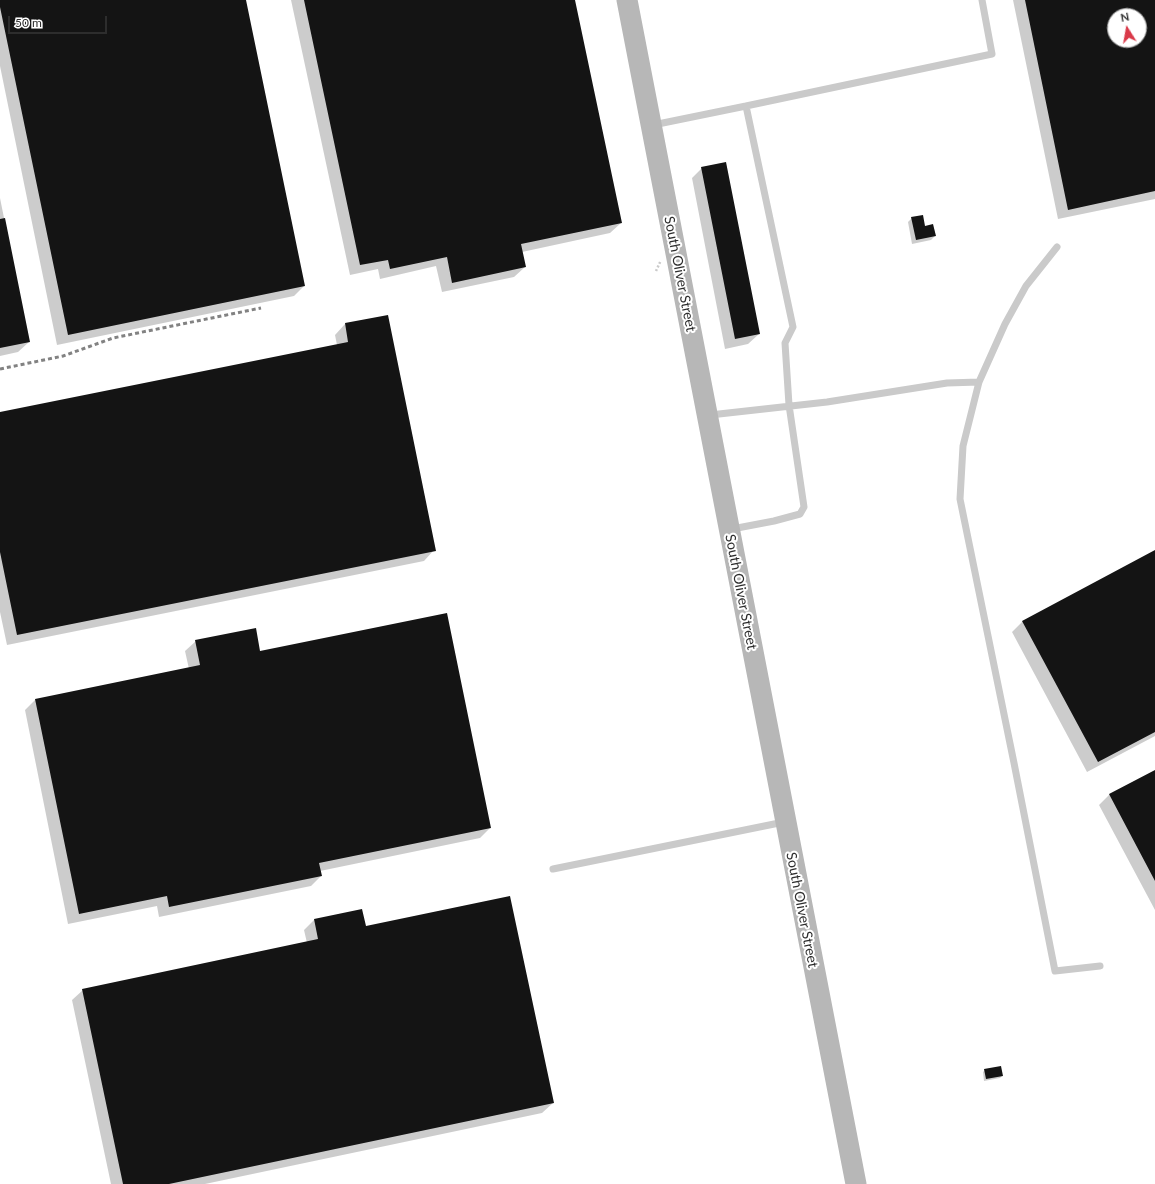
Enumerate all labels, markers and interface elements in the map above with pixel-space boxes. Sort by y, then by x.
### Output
scale bar [10,8,109,34]
north arrow [1107,8,1147,48]
text: N [1119,10,1130,24]
text: 50 m [15,15,42,30]
street label: South Oliver Street [661,215,699,333]
street label: South Oliver Street [722,533,760,651]
street label: South Oliver Street [783,851,821,969]

